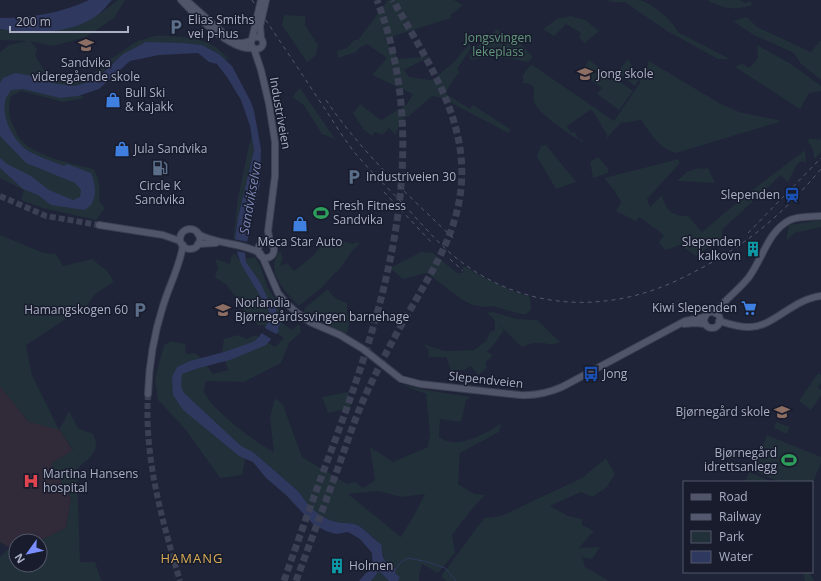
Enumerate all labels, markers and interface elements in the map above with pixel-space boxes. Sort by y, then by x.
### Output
scale bar [10,8,128,34]
place label: Elias Smiths vei p-hus [188,11,255,42]
text: 200 m [16,13,51,30]
parking icon: Elias Smiths vei p-hus [167,18,185,36]
park label: Jongsvingen lekeplass [463,29,532,60]
school or university icon: Sandvika videregående skole [77,36,95,54]
place label: Sandvika videregående skole [32,54,140,85]
school or university icon: Jong skole [576,65,594,83]
place label: Jong skole [596,65,654,82]
street label: Industriveien [266,75,295,150]
place label: Bull Ski & Kajakk [125,84,174,115]
shop icon: Bull Ski & Kajakk [104,91,122,109]
shop icon: Jula Sandvika [113,140,131,158]
place label: Jula Sandvika [133,140,207,157]
fuel station icon: Circle K Sandvika [151,159,169,177]
water label: Sandvikselva [235,160,265,236]
parking icon: Industriveien 30 [345,168,363,186]
place label: Industriveien 30 [366,168,456,185]
place label: Circle K Sandvika [135,177,185,208]
place label: Slependen [721,186,780,203]
station icon: Slependen [783,186,801,204]
place label: Fresh Fitness Sandvika [333,197,406,228]
sports icon: Fresh Fitness Sandvika [312,204,330,222]
shop icon: Meca Star Auto [291,215,309,233]
place label: Meca Star Auto [257,233,343,250]
place label: Slependen kalkovn [682,233,741,264]
building icon: Slependen kalkovn [744,240,762,258]
place label: Norlandia Bjørnegårdssvingen barnehage [235,294,410,325]
place label: Kiwi Slependen [652,299,737,316]
supermarket icon: Kiwi Slependen [740,299,758,317]
place label: Hamangskogen 60 [24,301,128,318]
parking icon: Hamangskogen 60 [131,301,149,319]
school or university icon: Norlandia Bjørnegårdssvingen barnehage [214,301,232,319]
bus stop icon: Jong [582,365,600,383]
place label: Jong [602,365,628,382]
street label: Slependveien [448,367,524,392]
place label: Bjørnegård skole [675,403,770,420]
school or university icon: Bjørnegård skole [773,403,791,421]
place label: Bjørnegård idrettsanlegg [704,444,777,475]
sports icon: Bjørnegård idrettsanlegg [780,451,798,469]
place label: Martina Hansens hospital [43,465,139,496]
hospital icon: Martina Hansens hospital [22,472,40,490]
legend [683,481,813,573]
text: Road [719,488,748,505]
text: Railway [719,508,762,525]
text: Park [719,528,745,545]
north arrow [8,533,48,573]
text: Water [719,548,753,565]
district label: HAMANG [161,549,223,567]
text: N [10,551,28,567]
building icon: Holmen [328,557,346,575]
place label: Holmen [349,557,393,574]

